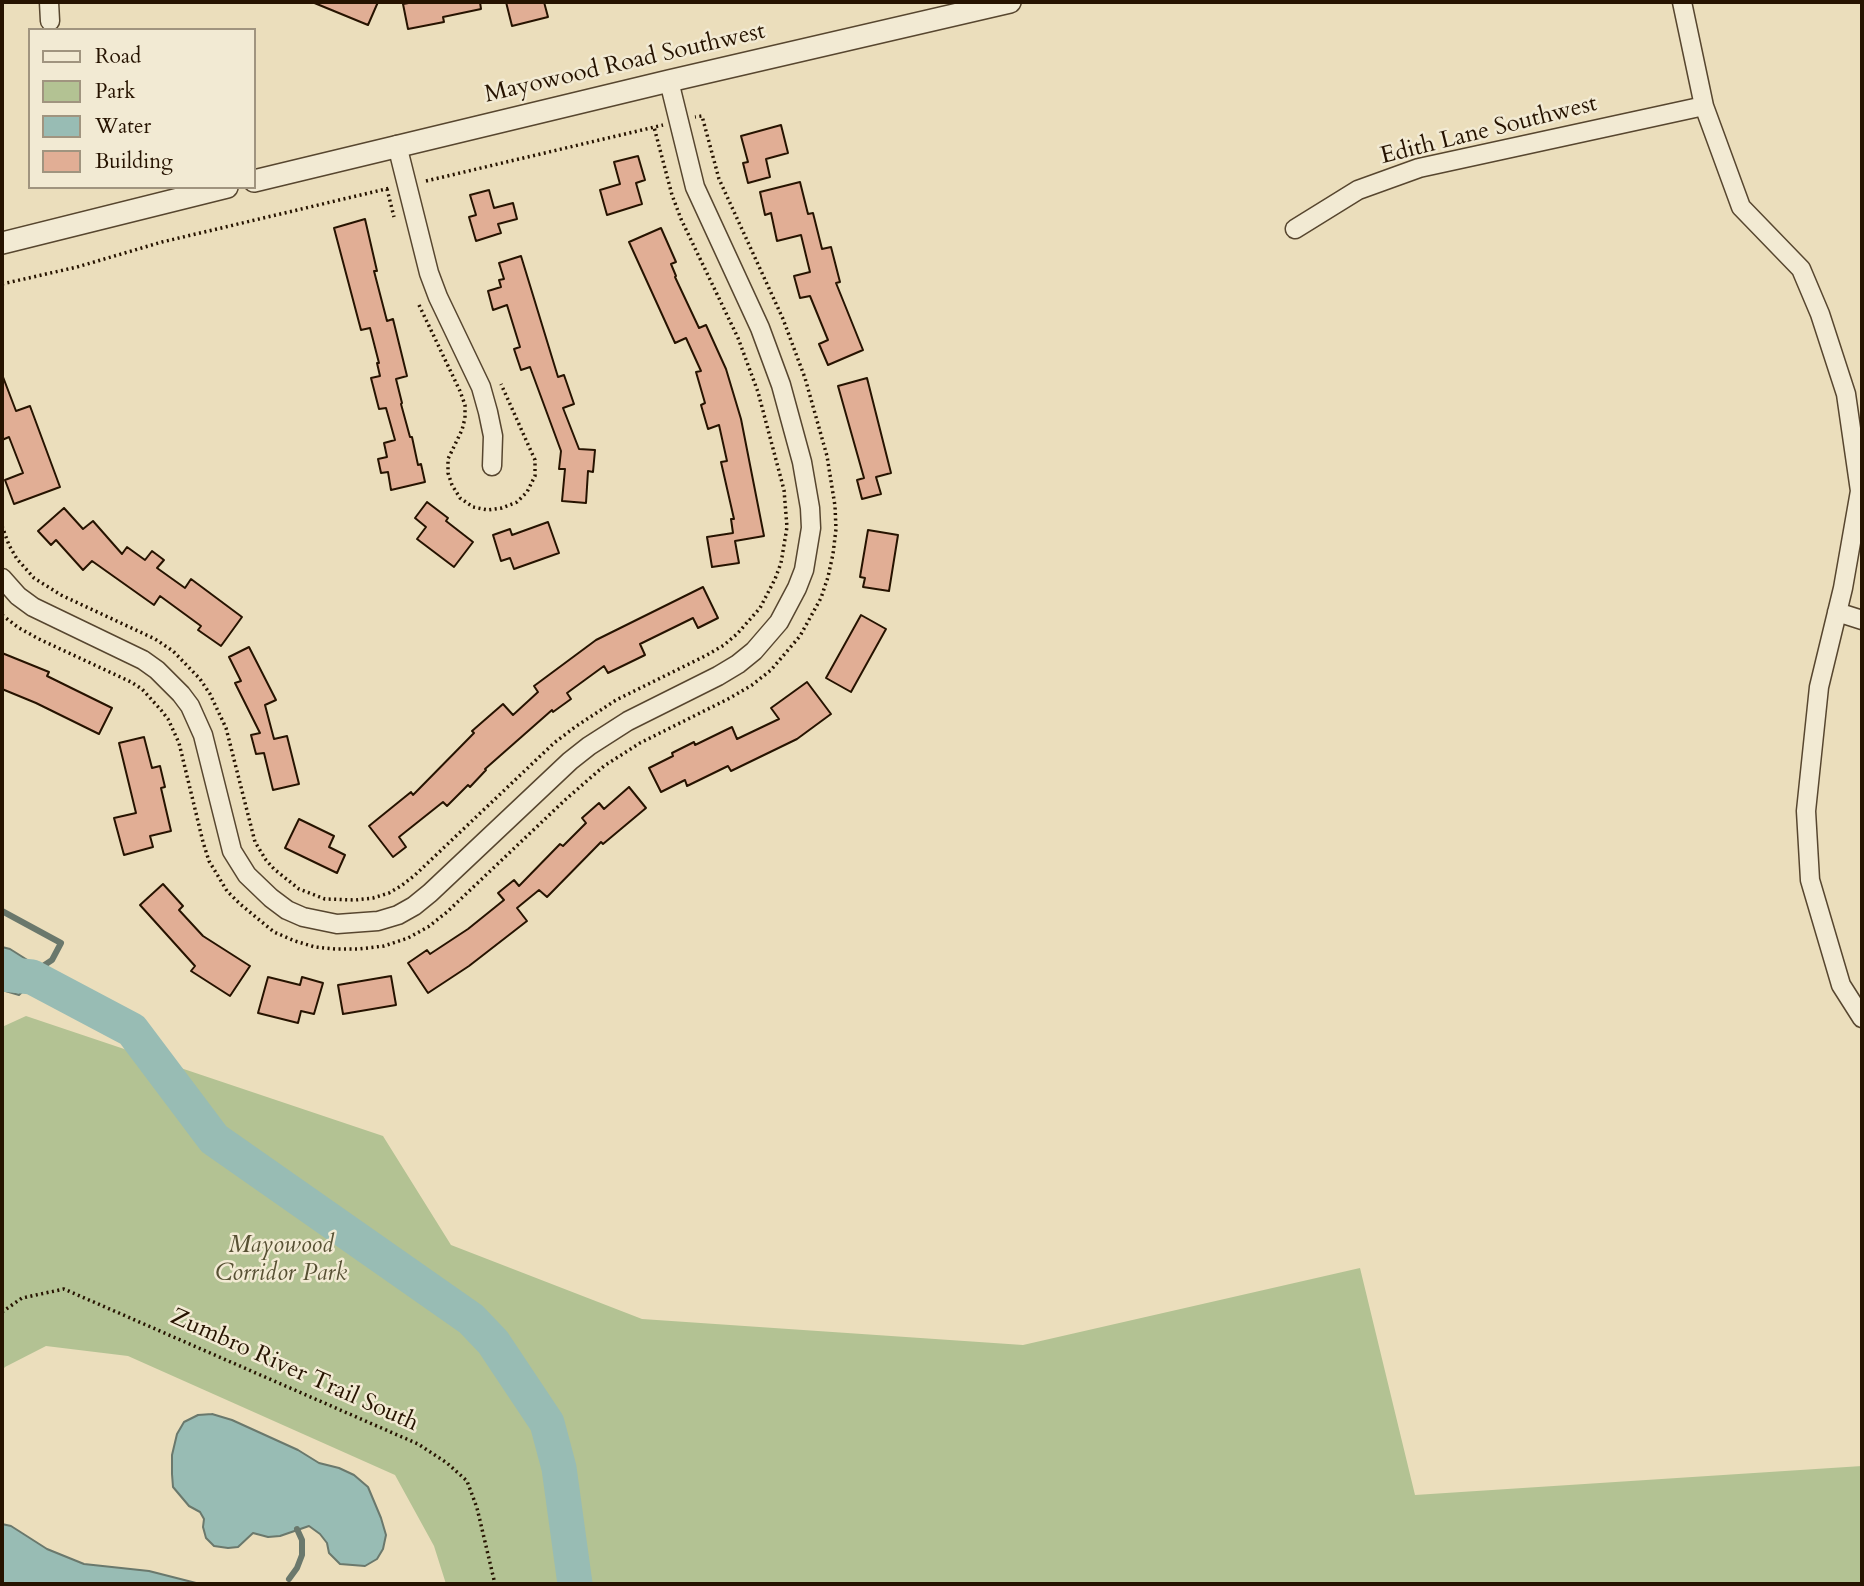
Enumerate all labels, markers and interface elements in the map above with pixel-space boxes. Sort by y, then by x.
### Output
street label: Mayowood Road Southwest [482,18,768,110]
legend [28,28,256,189]
text: Road [95,42,141,71]
text: Park [95,77,135,106]
street label: Edith Lane Southwest [1378,90,1600,172]
text: Water [95,112,151,141]
text: Building [95,147,173,176]
park label: Mayowood Corridor Park [215,1232,347,1288]
street label: Zumbro River Trail South [166,1303,422,1439]

